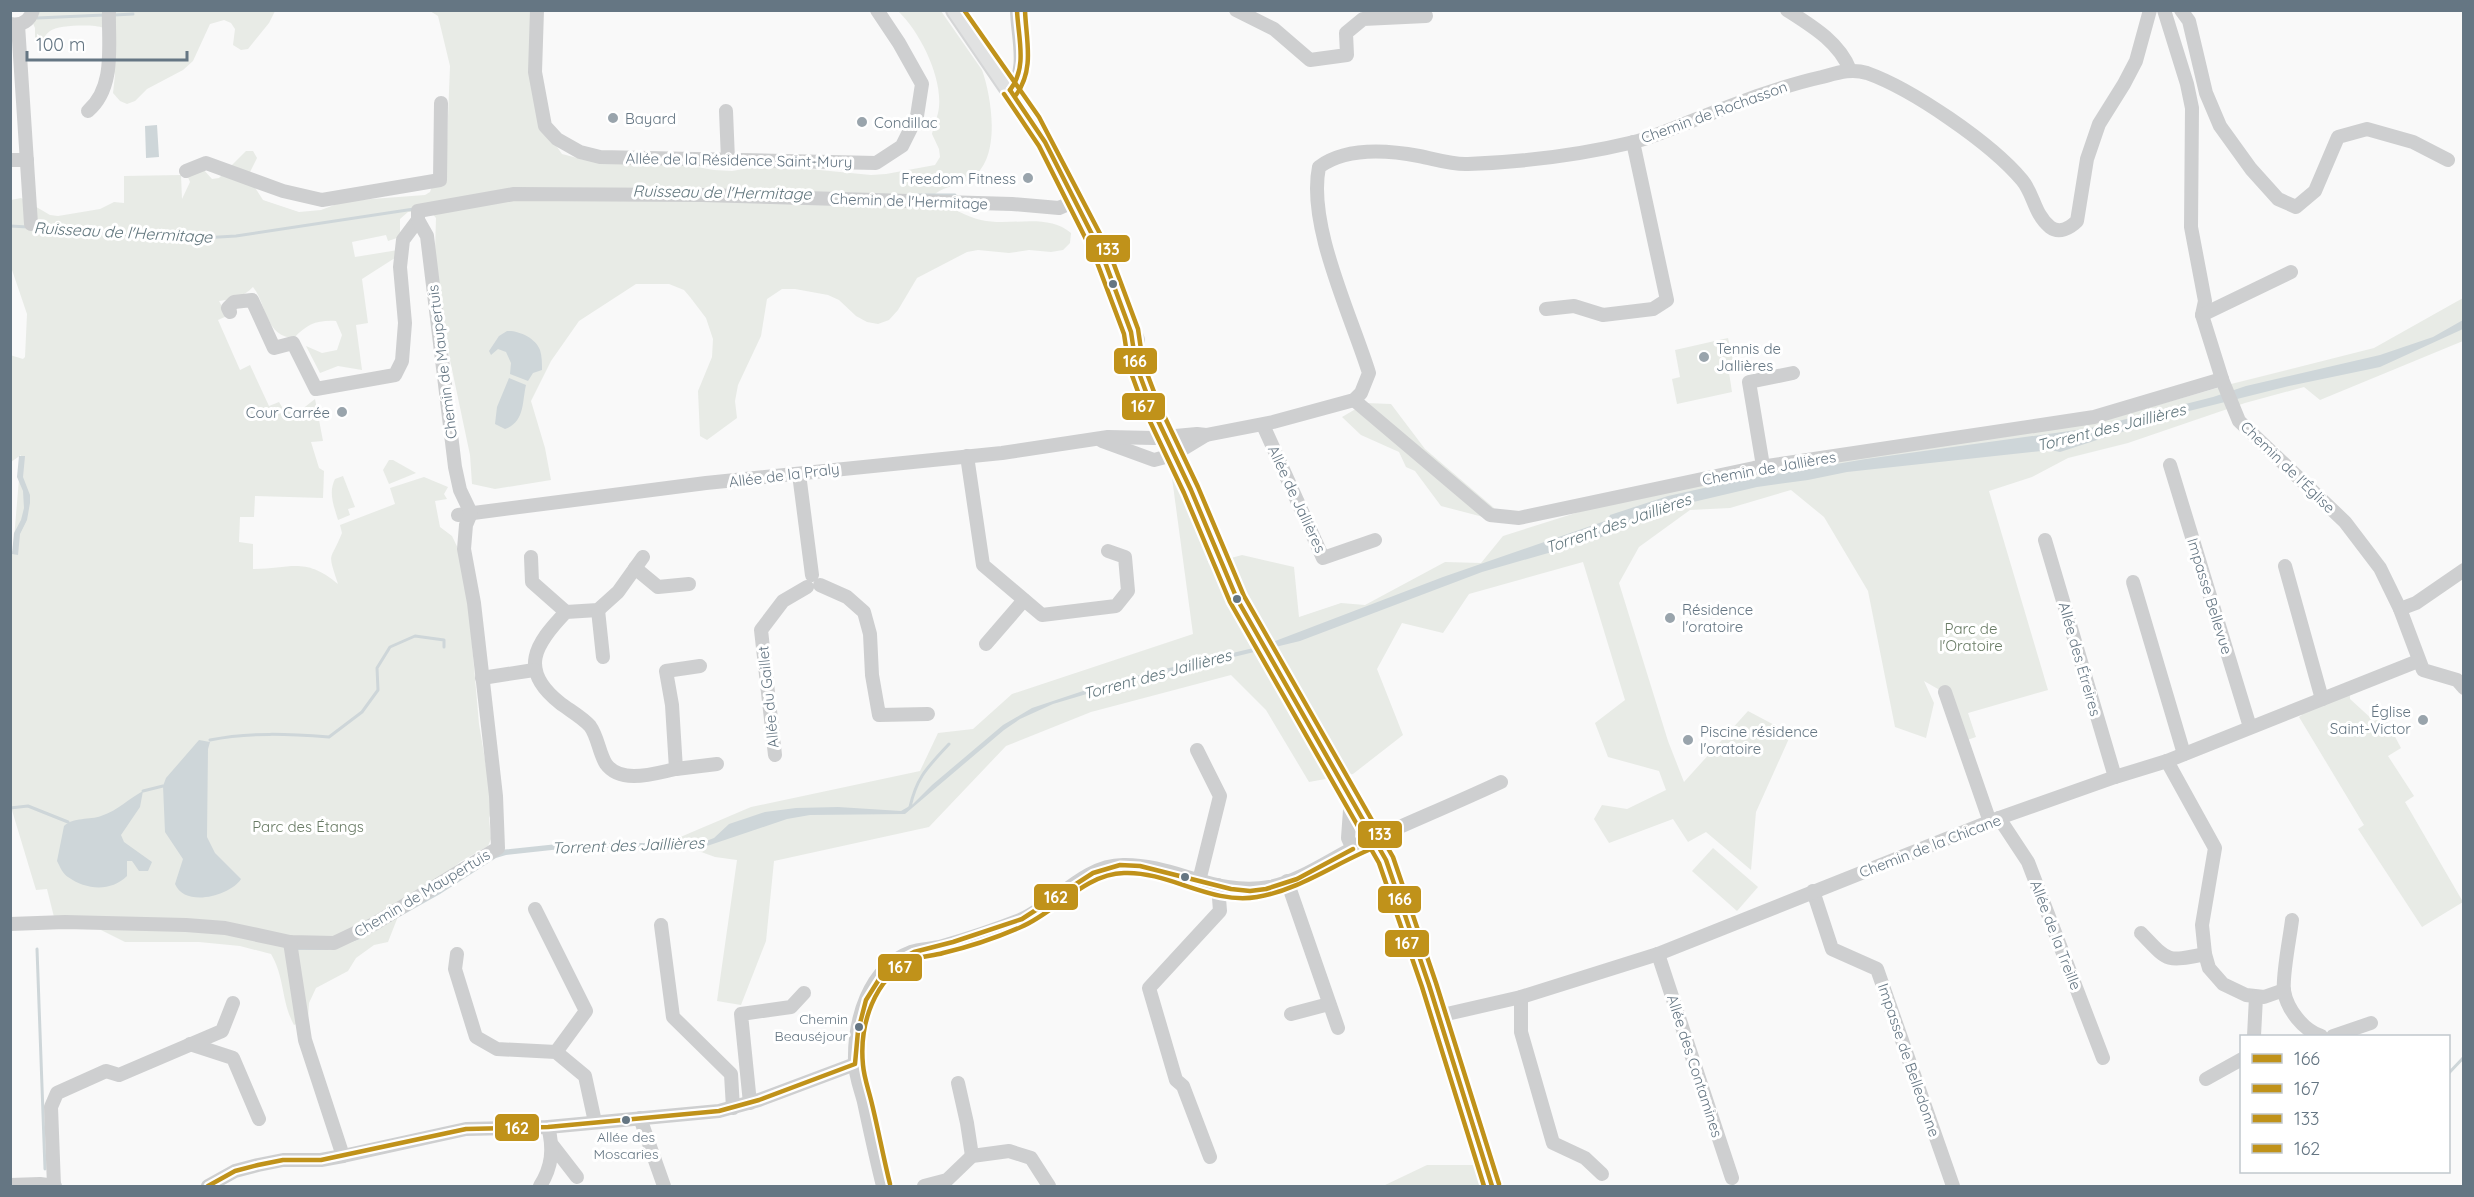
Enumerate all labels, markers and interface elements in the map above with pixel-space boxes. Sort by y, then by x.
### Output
scale bar [27,24,188,62]
text: 100 m [36,33,85,56]
street label: Chemin de Rochasson [1638,77,1790,147]
place label: Bayard [625,109,676,128]
marker: Bayard [606,111,620,125]
place label: Condillac [874,113,938,132]
marker: Condillac [855,115,869,129]
street label: Allée de la Résidence Saint-Mury [626,149,852,171]
place label: Freedom Fitness [901,169,1016,188]
marker: Freedom Fitness [1021,171,1035,185]
water label: Ruisseau de l'Hermitage [633,180,812,204]
street label: Chemin de l'Hermitage [830,189,988,213]
water label: Ruisseau de l'Hermitage [33,217,214,247]
line badge: 133 [1085,234,1131,263]
text: 133 [1096,239,1120,259]
unlabelled marker [1107,278,1119,290]
street label: Chemin de Maupertuis [423,284,461,440]
place label: Tennis de Jallières [1716,339,1781,375]
line badge: 166 [1113,347,1158,375]
marker: Tennis de Jallières [1697,350,1711,364]
text: 166 [1123,351,1147,371]
line badge: 167 [1121,392,1166,421]
text: 167 [1131,396,1155,416]
water label: Torrent des Jaillières [2035,398,2189,455]
place label: Cour Carrée [246,403,330,422]
marker: Cour Carrée [335,405,349,419]
street label: Chemin de l'Église [2237,417,2339,517]
street label: Allée de Jallières [1264,442,1330,556]
street label: Chemin de Jallières [1701,447,1837,489]
street label: Allée de la Praly [728,459,840,491]
water label: Torrent des Jaillières [1543,488,1695,557]
street label: Impasse Bellevue [2183,536,2237,656]
unlabelled marker [1231,593,1243,605]
place label: Résidence l'oratoire [1682,600,1753,636]
street label: Allée des Étreires [2055,600,2105,718]
marker: Résidence l'oratoire [1663,611,1677,625]
park label: Parc de l'Oratoire [1939,619,2003,655]
water label: Torrent des Jaillières [1081,644,1235,703]
street label: Allée du Gaillet [753,645,783,749]
place label: Église Saint-Victor [2330,702,2411,738]
marker: Église Saint-Victor [2416,713,2430,727]
place label: Piscine résidence l'oratoire [1700,722,1818,758]
marker: Piscine résidence l'oratoire [1681,733,1695,747]
street label: Chemin de la Chicane [1856,810,2004,882]
park label: Parc des Étangs [252,817,364,836]
line badge: 133 [1357,820,1403,849]
text: 133 [1368,824,1392,844]
water label: Torrent des Jaillières [551,832,706,858]
street label: Chemin de Maupertuis [351,845,493,941]
unlabelled marker [1179,871,1191,883]
street label: Allée de la Treille [2026,877,2086,993]
line badge: 162 [1033,883,1079,911]
line badge: 166 [1377,885,1422,914]
text: 162 [1044,887,1068,907]
text: 166 [1388,889,1412,909]
line badge: 167 [1384,929,1430,958]
text: 167 [1395,933,1419,953]
line badge: 167 [877,953,923,982]
text: 167 [888,957,912,977]
street label: Impasse de Belledonne [1874,981,1944,1139]
street label: Allée des Contamines [1663,992,1727,1140]
place label: Chemin Beauséjour [775,1010,849,1045]
marker: Chemin Beauséjour [853,1021,865,1033]
legend [2240,1035,2450,1173]
text: 166 [2294,1047,2320,1070]
text: 167 [2294,1077,2320,1100]
text: 133 [2294,1107,2320,1130]
line badge: 162 [494,1113,540,1142]
marker: Allée des Moscaries [620,1114,632,1126]
text: 162 [505,1118,529,1138]
place label: Allée des Moscaries [593,1128,659,1163]
text: 162 [2294,1137,2320,1160]

